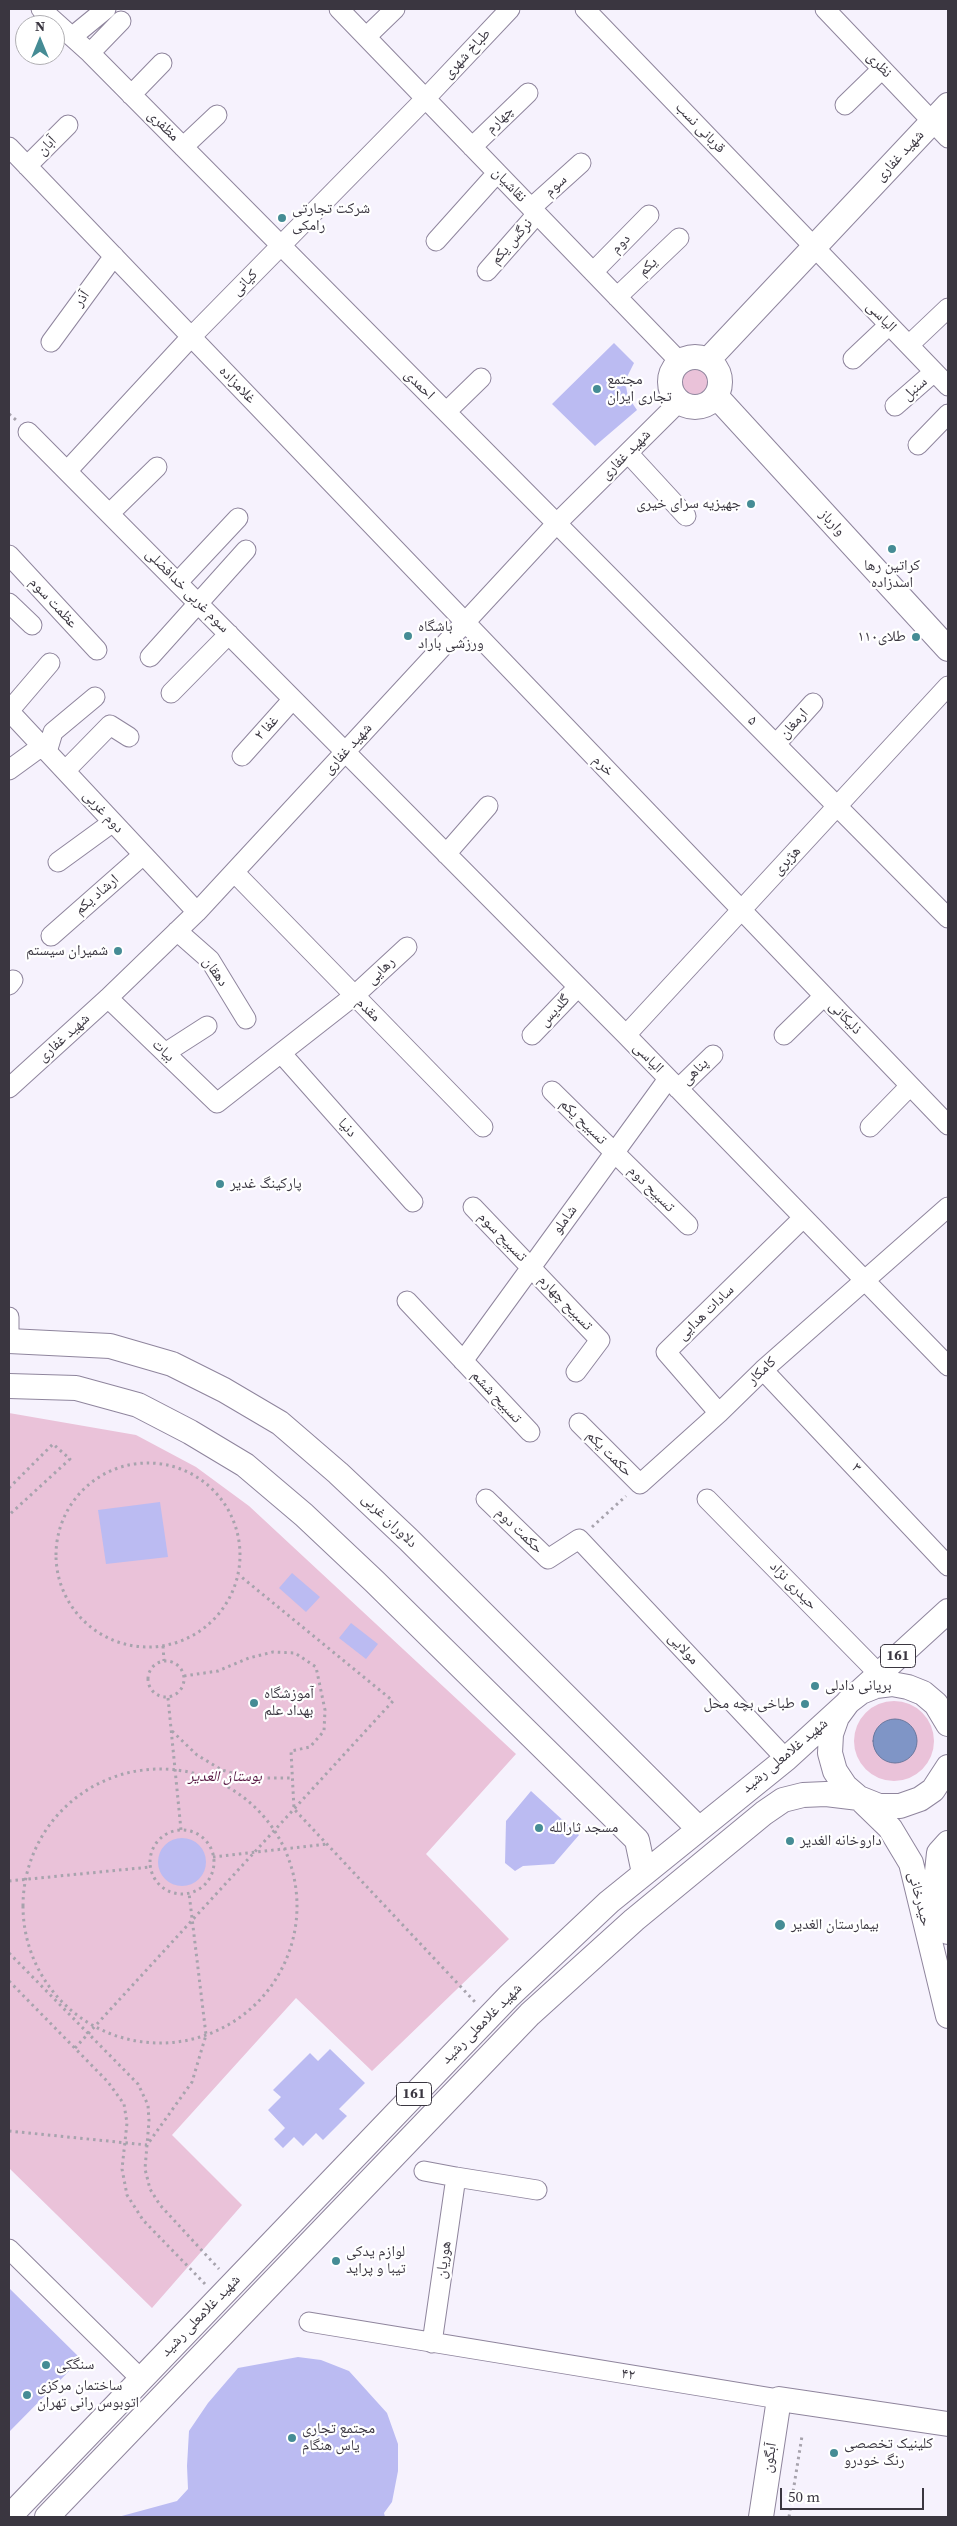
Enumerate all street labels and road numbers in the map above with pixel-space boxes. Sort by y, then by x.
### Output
street label: طباخ شهری [439,25,495,83]
street label: نظری [863,48,895,82]
street label: قربانی نسب [671,99,729,157]
street label: چهارم [482,102,518,138]
street label: مظفری [143,106,183,146]
street label: شهید غفاری [872,127,928,185]
street label: آبان [33,132,61,160]
street label: نقاشیان [488,164,530,206]
street label: سوم [541,171,571,201]
street label: نرگس یکم [487,215,537,269]
street label: دوم [607,230,635,258]
street label: یکم [635,254,661,280]
street label: کیانی [228,266,262,300]
street label: آذر [70,287,94,311]
street label: الیاسی [862,298,900,336]
street label: غلامزاده [215,362,259,408]
street label: احمدی [400,366,438,404]
street label: سنبل [899,373,931,405]
street label: شهید غفاری [597,426,655,484]
street label: وارباز [815,506,849,540]
street label: سوم غربی خدافضلی [141,545,233,637]
street label: عظمت سوم [25,574,81,632]
street label: ارمغان [776,705,812,743]
street label: غفا ۲ [251,712,283,744]
street label: ۵ [743,712,761,730]
street label: شهید غفاری [320,720,376,778]
street label: خرم [589,751,617,781]
street label: دوم غربی [79,787,127,837]
street label: هژبری [769,843,805,879]
street label: ارشاد یکم [71,871,123,919]
street label: رهایی [363,953,399,989]
street label: دهقان [198,954,232,990]
street label: گلدیس [536,991,574,1031]
street label: مقدم [352,994,384,1026]
street label: ذلیکانی [825,997,865,1039]
street label: شهید غفاری [34,1010,94,1066]
street label: بیات [148,1036,178,1066]
street label: الیاسی [629,1039,667,1077]
street label: پناهی [678,1055,712,1089]
street label: تسبیح یکم [556,1095,610,1149]
street label: دنیا [334,1115,360,1141]
street label: تسبیح دوم [624,1162,678,1216]
street label: شاملو [549,1202,581,1238]
street label: تسبیح سوم [474,1208,530,1266]
street label: تسبیح چهارم [534,1271,596,1335]
street label: سادات هدایی [674,1281,738,1345]
street label: کامکار [744,1353,780,1389]
street label: تسبیح ششم [467,1367,525,1427]
street label: حکمت یکم [582,1427,636,1481]
street label: ۳ [847,1459,865,1477]
street label: دلاوران غربی [357,1490,421,1552]
street label: حکمت دوم [492,1504,546,1558]
street label: حیدری نژاد [765,1558,821,1614]
street label: مولایی [664,1629,702,1669]
road number: 161 [880,1644,916,1668]
street label: شهید غلامعلی رشید [738,1715,832,1797]
street label: حیدرخانی [904,1870,934,1928]
street label: شهید غلامعلی رشید [438,1980,526,2068]
road number: 161 [396,2082,432,2106]
street label: هوریان [432,2240,456,2280]
street label: شهید غلامعلی رشید [157,2271,245,2361]
street label: ۴۲ [620,2365,636,2385]
street label: آبگون [759,2442,781,2474]

